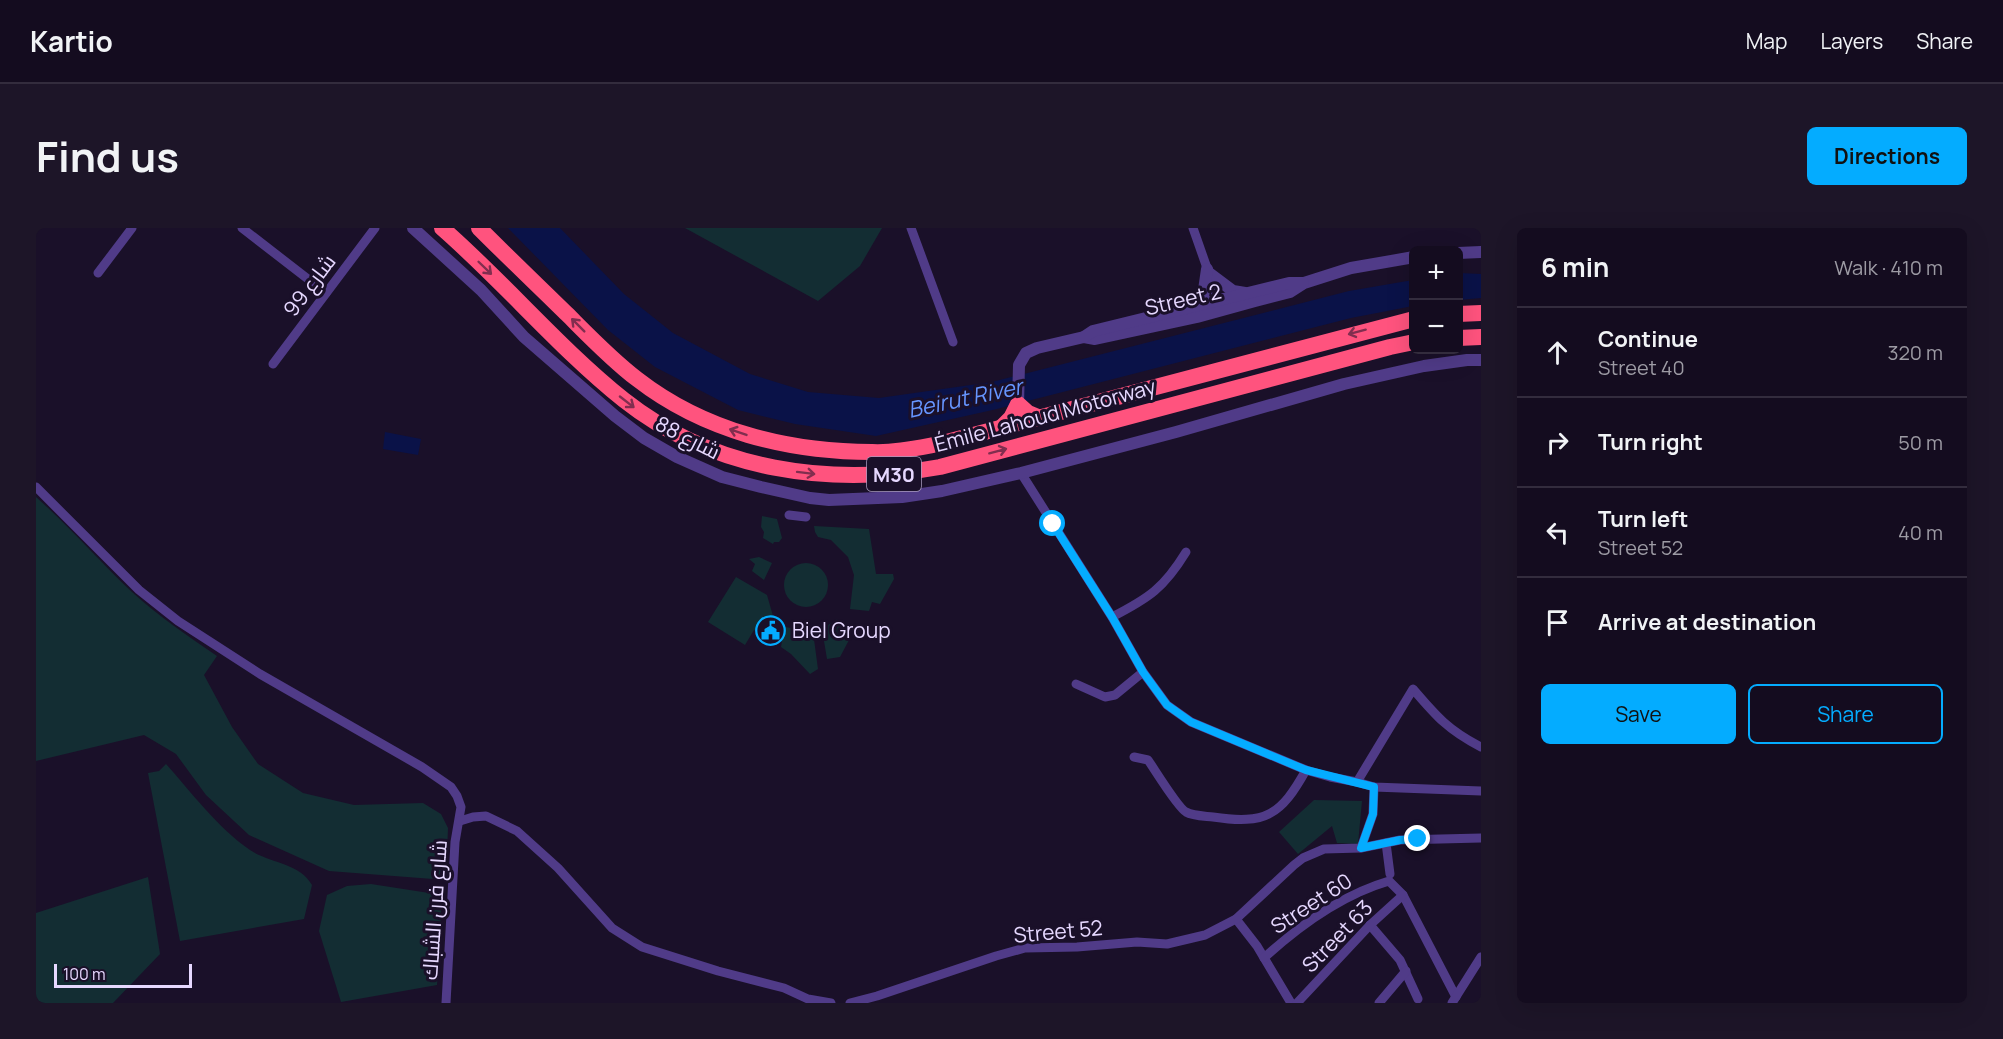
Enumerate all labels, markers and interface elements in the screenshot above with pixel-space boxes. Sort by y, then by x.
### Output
text: Kartio [30,22,113,60]
text: Map [1746,27,1787,55]
text: Layers [1820,27,1883,55]
text: Share [1916,27,1973,55]
text: Find us [36,127,179,185]
button: Directions [1807,127,1967,185]
map controls [1409,246,1463,354]
button: + [1409,246,1463,300]
street label: شارع 99 [276,248,342,322]
text: 6 min [1541,249,1609,285]
text: Walk · 410 m [1834,254,1943,281]
one-way arrow [477,261,492,275]
street label: Street 2 [1142,277,1224,321]
button: − [1409,300,1463,354]
one-way arrow [570,318,585,332]
text: Continue [1598,324,1698,354]
one-way arrow [1348,327,1367,338]
icon: ahead [1541,336,1574,369]
text: 320 m [1887,339,1943,366]
text: Street 40 [1598,354,1685,381]
water label: Beirut River [905,371,1028,425]
street label: Émile Lahoud Motorway [931,372,1159,458]
one-way arrow [618,395,634,408]
street label: شارع 88 [650,409,725,466]
one-way arrow [729,426,748,437]
icon: right [1541,426,1574,459]
text: Turn right [1598,427,1703,457]
text: 50 m [1898,429,1943,456]
one-way arrow [988,445,1007,456]
road number: M30 [867,457,921,491]
one-way arrow [795,468,815,479]
text: Turn left [1598,504,1688,534]
route start [1039,510,1065,536]
icon: left [1541,516,1574,549]
text: 40 m [1898,519,1943,546]
text: Street 52 [1598,534,1683,561]
icon: arrive [1541,606,1574,639]
text: Arrive at destination [1598,607,1816,637]
public building icon: Biel Group [755,614,787,646]
place label: Biel Group [792,616,891,644]
button: Save [1541,684,1736,744]
button: Share [1748,684,1943,744]
route end [1404,825,1430,851]
street label: شارع فرن الشباك [415,839,454,981]
street label: Street 60 [1265,866,1357,940]
street label: Street 63 [1295,894,1379,978]
street label: Street 52 [1012,913,1104,949]
scale bar [54,961,192,988]
text: 100 m [63,963,106,985]

